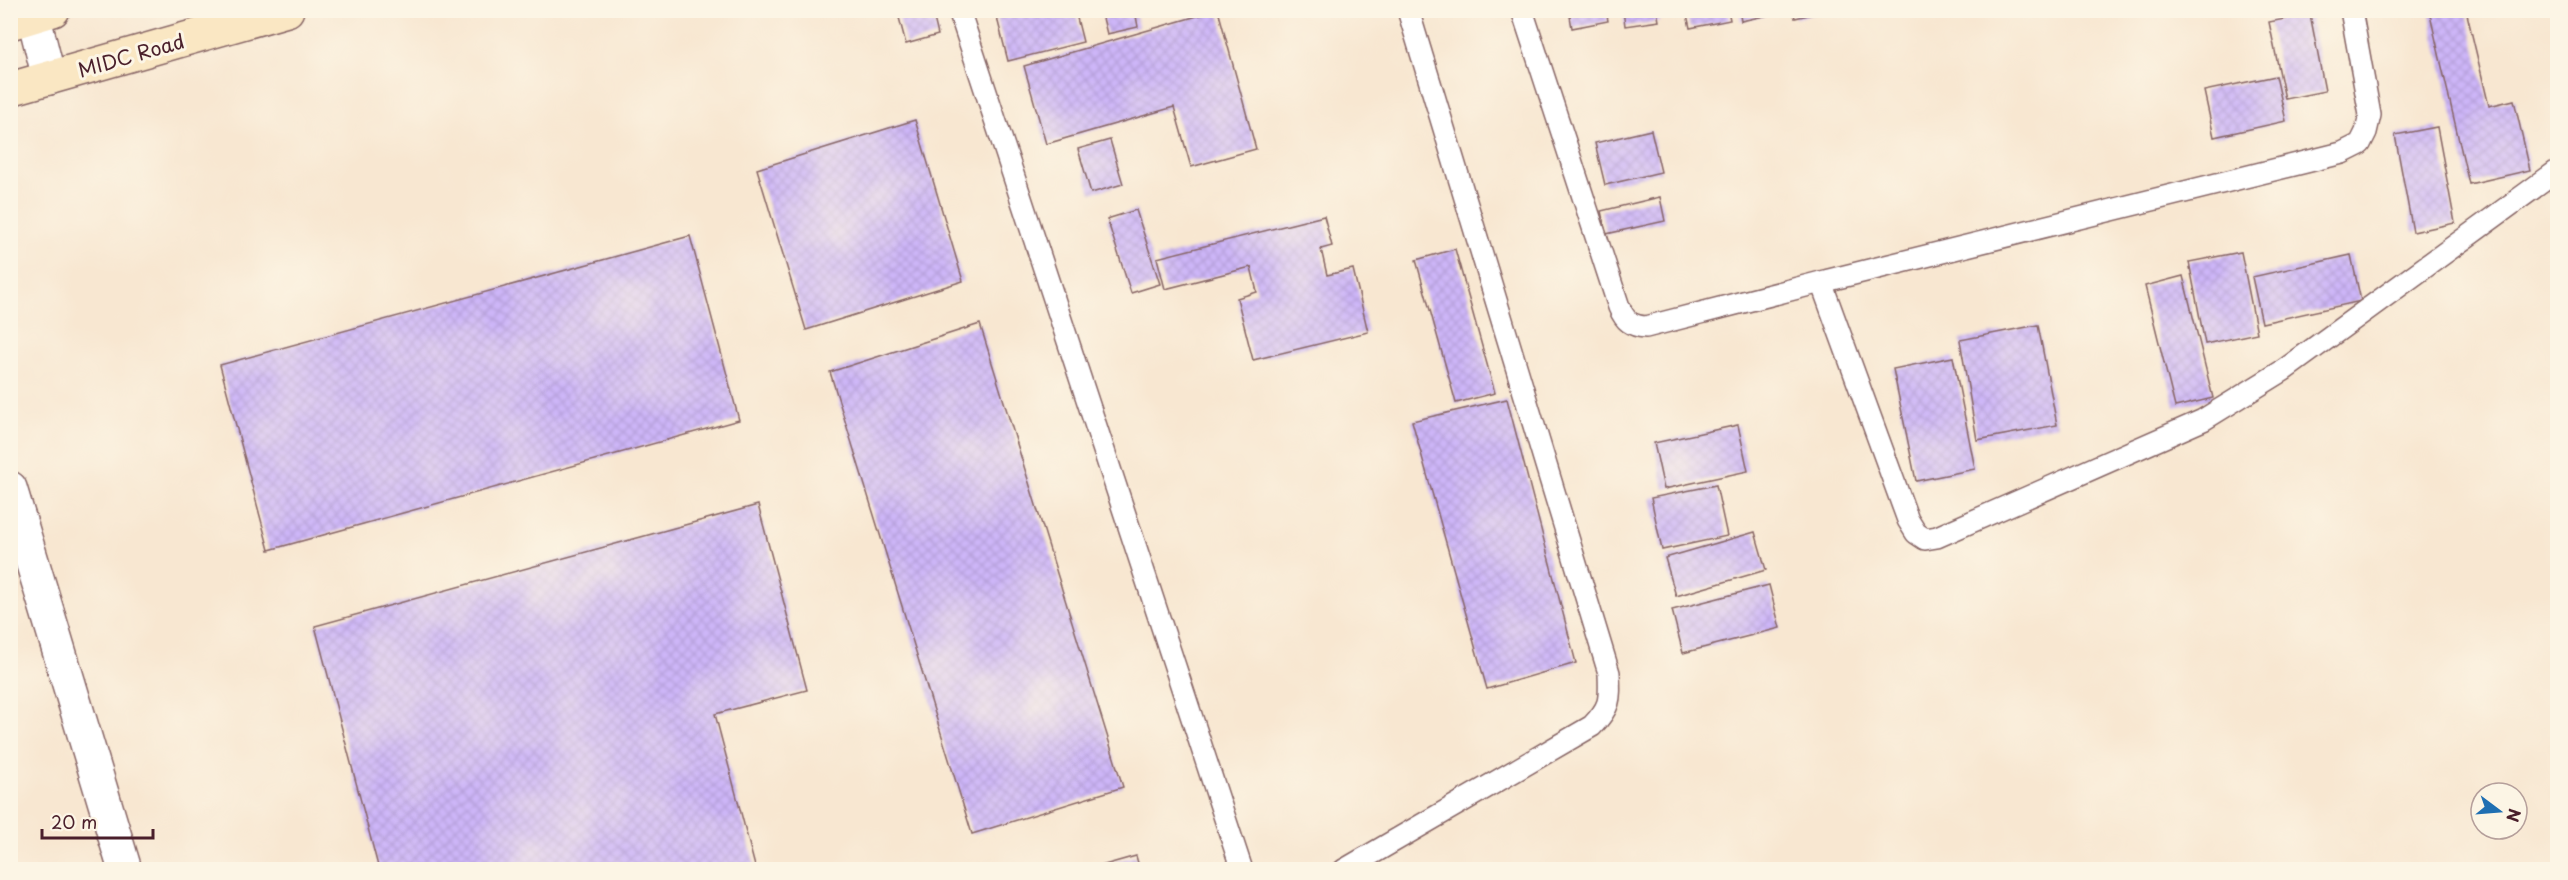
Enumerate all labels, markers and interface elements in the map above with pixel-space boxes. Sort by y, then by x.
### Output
street label: MIDC Road [74,25,188,85]
north arrow [2469,781,2529,841]
scale bar [42,802,153,840]
text: N [2501,806,2528,825]
text: 20 m [51,808,97,835]

